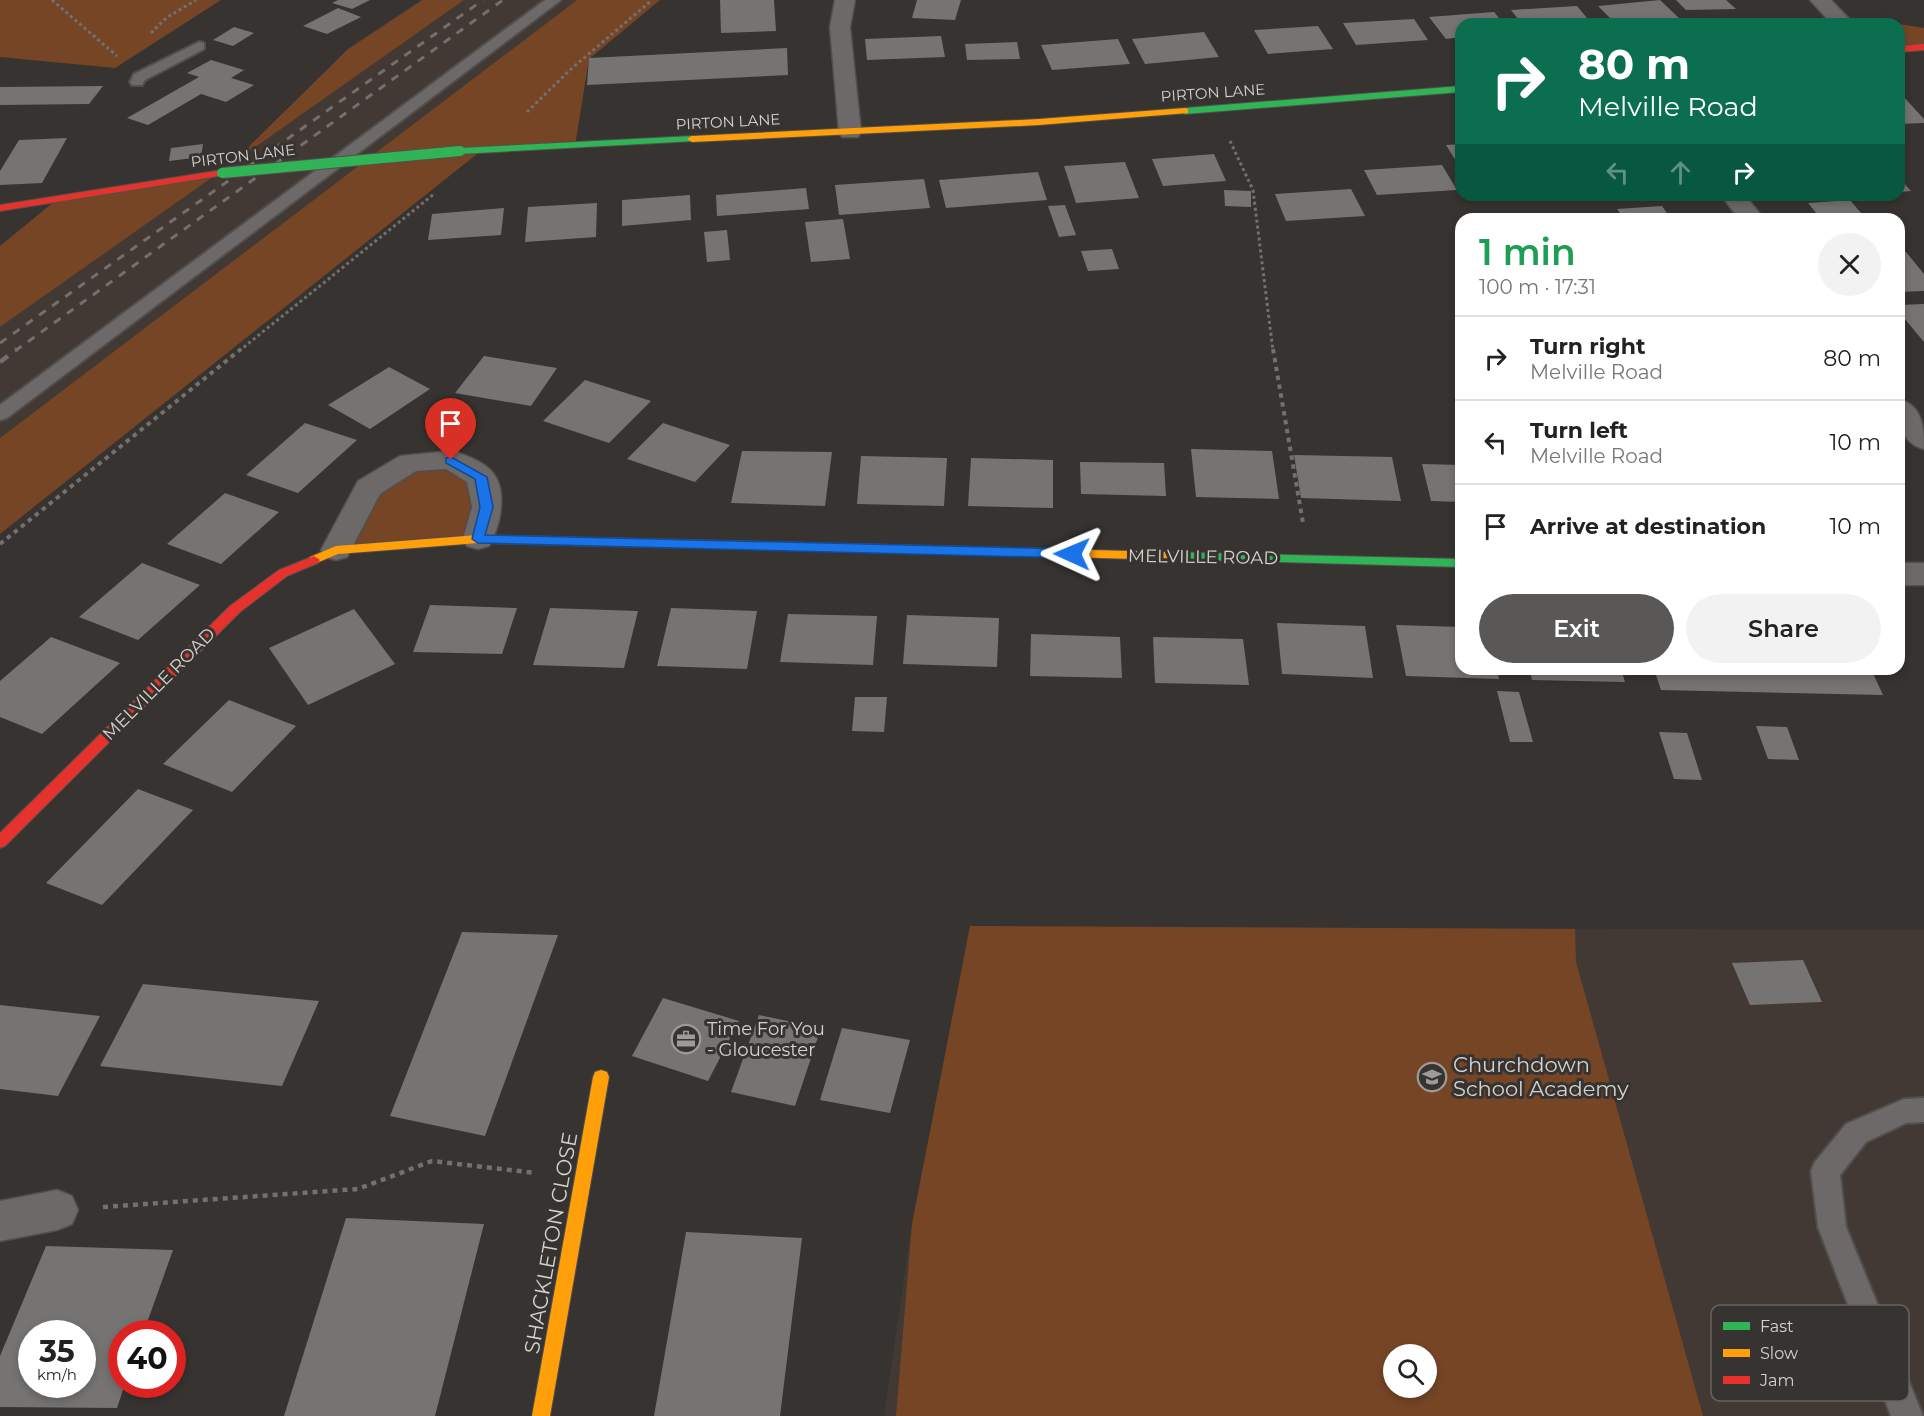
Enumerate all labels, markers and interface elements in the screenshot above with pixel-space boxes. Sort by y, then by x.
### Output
text: 80 m [1578,38,1690,90]
icon: right [1479,42,1557,120]
street label: PIRTON LANE [1160,79,1266,106]
text: Melville Road [1578,90,1758,123]
street label: PIRTON LANE [675,109,781,134]
street label: PIRTON LANE [190,140,296,171]
icon: left [1601,156,1634,189]
icon: ahead [1664,156,1697,189]
icon: right [1727,156,1760,189]
text: 1 min [1479,230,1576,274]
button: close [1818,233,1881,296]
text: 100 m · 17:31 [1479,275,1596,299]
text: Turn right [1530,333,1645,360]
icon: right [1479,342,1512,375]
text: 80 m [1823,345,1881,372]
text: Melville Road [1530,360,1663,384]
pin [425,398,476,460]
icon: arrive [434,407,467,440]
text: Turn left [1530,417,1628,444]
icon: left [1479,426,1512,459]
text: 10 m [1829,429,1881,456]
text: Melville Road [1530,444,1663,468]
icon: arrive [1479,510,1512,543]
text: Arrive at destination [1530,513,1766,540]
text: 10 m [1829,513,1881,540]
position arrow [1040,522,1104,586]
street label: MELVILLE ROAD [1128,545,1278,569]
button: Exit [1479,594,1674,663]
button: Share [1686,594,1881,663]
street label: MELVILLE ROAD [98,623,220,745]
place label: Time For You - Gloucester [707,1018,825,1061]
office icon: Time For You - Gloucester [670,1023,702,1055]
place label: Churchdown School Academy [1453,1052,1629,1101]
school or university icon: Churchdown School Academy [1416,1061,1448,1093]
street label: SHACKLETON CLOSE [519,1130,582,1356]
legend [1711,1305,1909,1401]
text: Fast [1760,1317,1794,1336]
speed limit sign: 40 [108,1320,186,1398]
text: 35 [39,1333,75,1370]
map controls [1383,1344,1437,1398]
button: search [1383,1344,1437,1398]
text: Slow [1760,1344,1798,1363]
text: km/h [37,1365,77,1384]
text: Jam [1759,1371,1794,1390]

